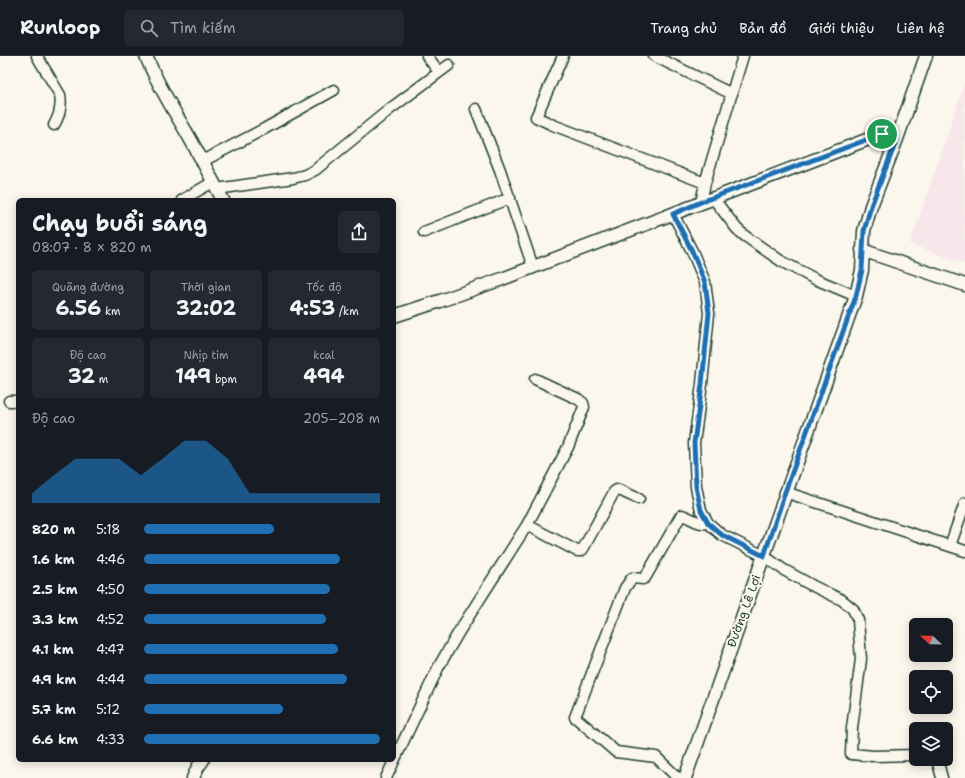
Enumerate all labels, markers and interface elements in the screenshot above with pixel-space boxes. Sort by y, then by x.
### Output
search box [124,10,404,46]
text: Runloop [20,15,100,40]
icon: search [138,17,160,39]
text: Tìm kiếm [170,18,236,38]
text: Trang chủ [650,19,717,37]
text: Bản đồ [739,19,786,37]
text: Giới thiệu [808,19,874,37]
text: Liên hệ [896,19,945,37]
pin [865,117,899,151]
icon: arrive [871,123,893,145]
text: Chạy buổi sáng [32,209,207,238]
button: share [338,211,380,253]
text: 08:07 · 8 × 820 m [32,239,151,256]
text: Quãng đường [52,280,124,295]
text: Thời gian [181,280,231,295]
text: Tốc độ [306,280,342,295]
text: 6.56 [55,295,101,321]
text: 32:02 [176,295,236,321]
text: 4:53 [289,295,335,321]
text: km [101,304,121,319]
text: /km [335,304,359,319]
text: Độ cao [70,348,106,363]
text: Nhịp tim [183,348,229,363]
text: kcal [313,348,335,363]
text: 32 [68,363,95,389]
text: 149 [175,363,211,389]
text: 494 [303,363,345,389]
text: m [95,372,108,387]
text: bpm [211,372,237,387]
text: Độ cao [32,410,75,427]
text: 205–208 m [303,410,380,427]
text: 820 m [32,521,75,538]
text: 5:18 [96,521,120,538]
text: 1.6 km [32,551,75,568]
text: 4:46 [96,551,125,568]
street label: Đường Lê Lợi [723,572,765,650]
text: 2.5 km [32,581,78,598]
text: 4:50 [96,581,125,598]
text: 3.3 km [32,611,78,628]
text: 4:52 [96,611,124,628]
north arrow [909,618,953,662]
map controls [909,618,953,766]
text: 4.1 km [32,641,74,658]
text: 4:47 [96,641,125,658]
button: locate [909,670,953,714]
text: 4.9 km [32,671,76,688]
text: 4:44 [96,671,125,688]
text: 5.7 km [32,701,76,718]
text: 5:12 [96,701,120,718]
button: layers [909,722,953,766]
text: 6.6 km [32,731,78,748]
text: 4:33 [96,731,125,748]

